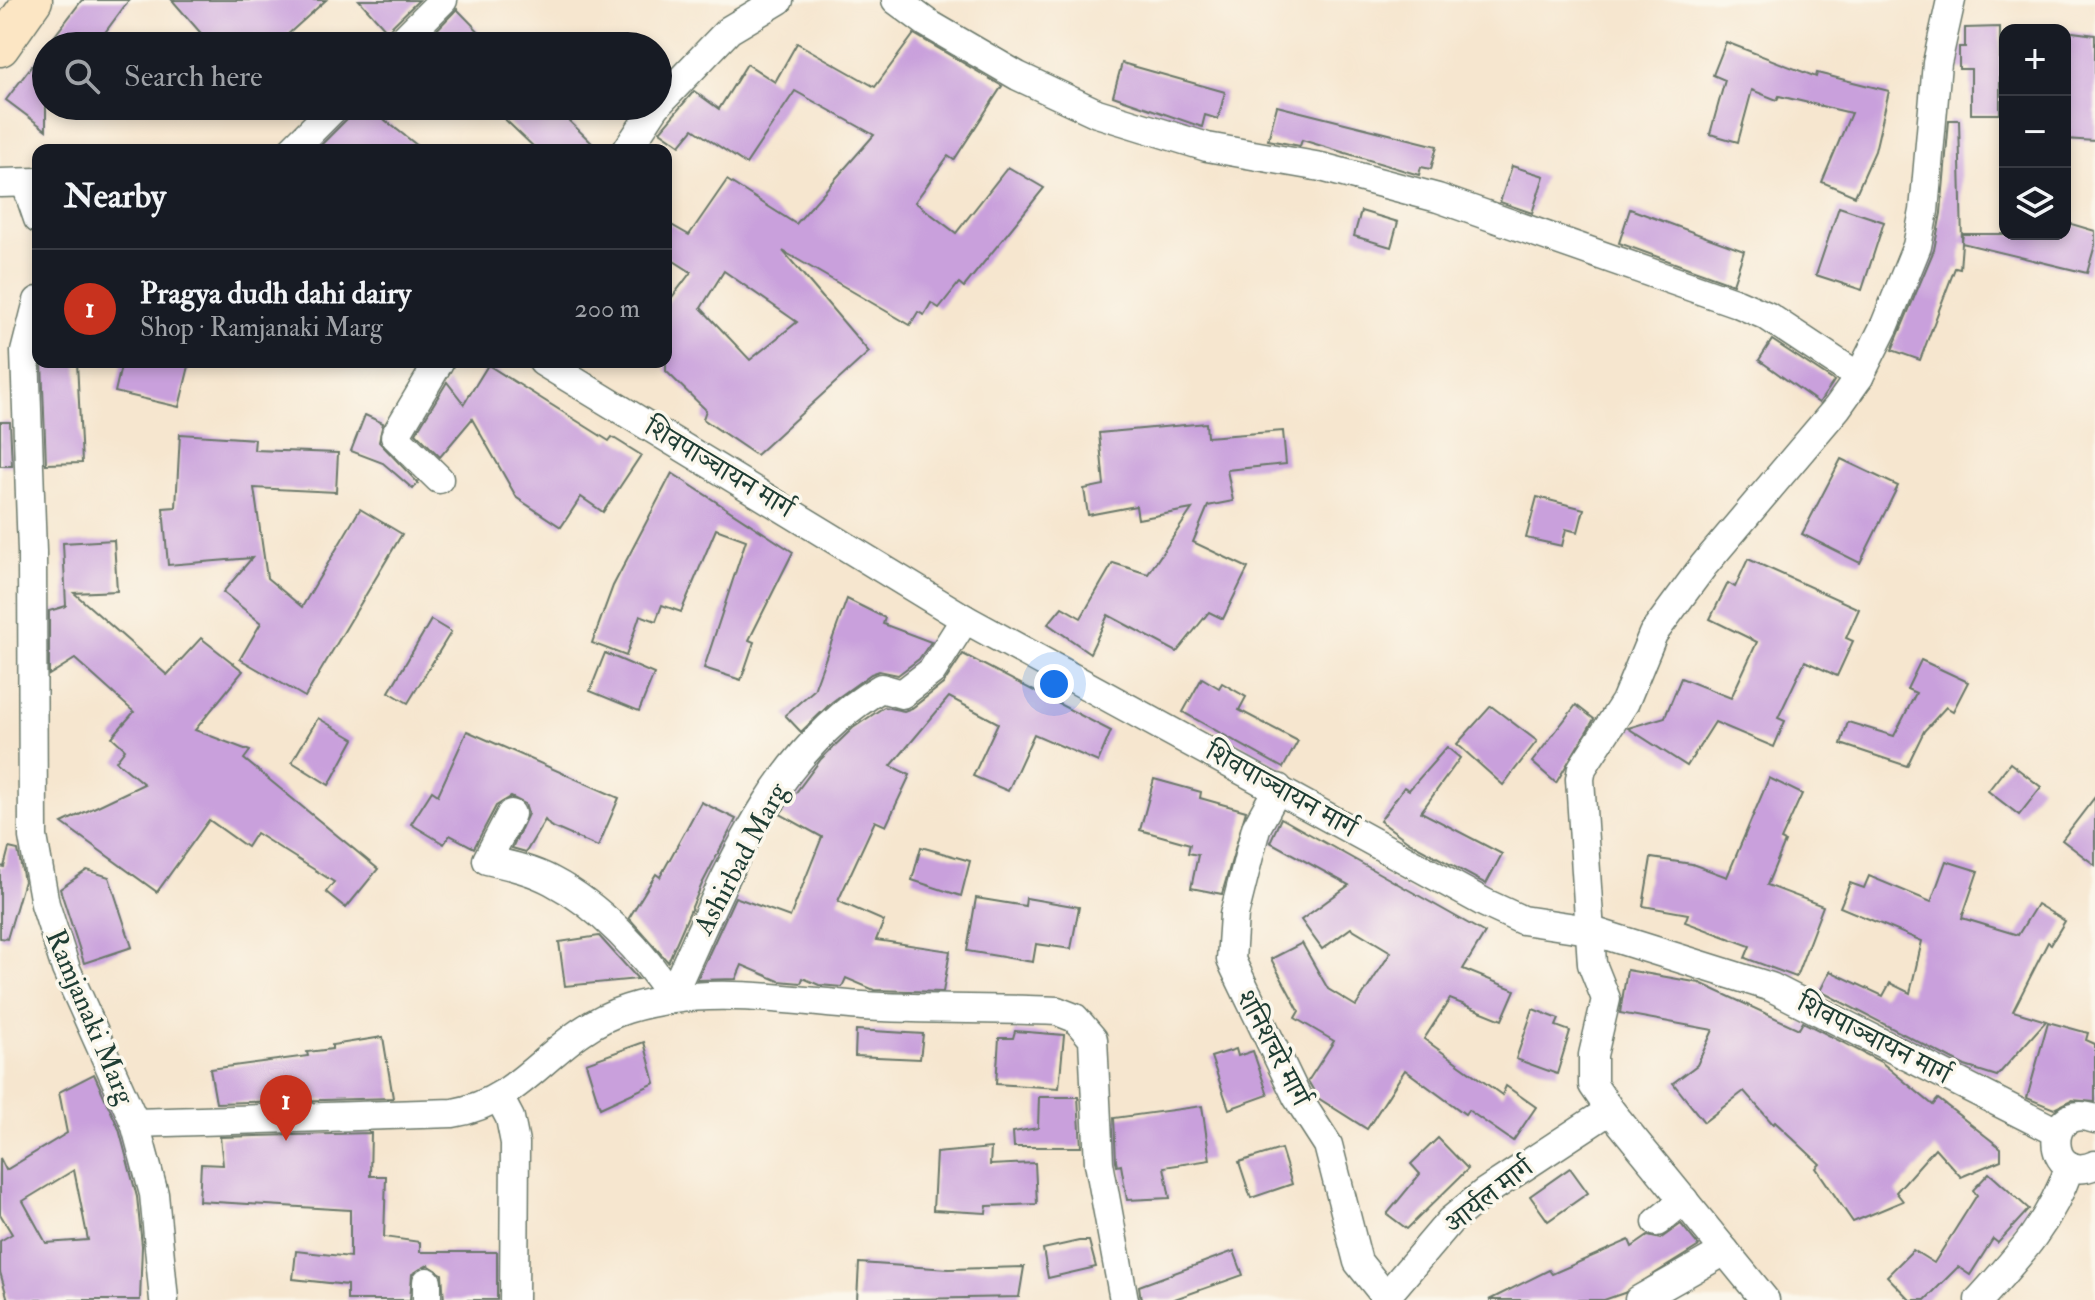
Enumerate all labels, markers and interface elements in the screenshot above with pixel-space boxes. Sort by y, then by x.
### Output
map controls [1999,24,2071,240]
button: + [1999,24,2071,96]
search box [32,32,672,120]
icon: search [60,54,104,98]
text: Search here [124,58,263,95]
button: − [1999,96,2071,168]
button: layers [1999,168,2071,240]
text: Nearby [64,175,166,218]
text: Pragya dudh dahi dairy [140,275,411,312]
text: 1 [85,293,95,325]
text: 200 m [575,293,640,325]
text: Shop · Ramjanaki Marg [140,312,383,344]
street label: शिवपाञ्चायन मार्ग [636,409,801,527]
your location [1034,664,1074,704]
street label: शिवपाञ्चायन मार्ग [1197,733,1364,847]
street label: Ashirbad Marg [686,776,796,942]
street label: Ramjanaki Marg [37,924,143,1111]
street label: शनिशचरे मार्ग [1228,984,1319,1113]
street label: शिवपाञ्चायन मार्ग [1789,984,1958,1093]
pin: 1 [260,1075,312,1141]
street label: आर्यल मार्ग [1438,1150,1541,1242]

